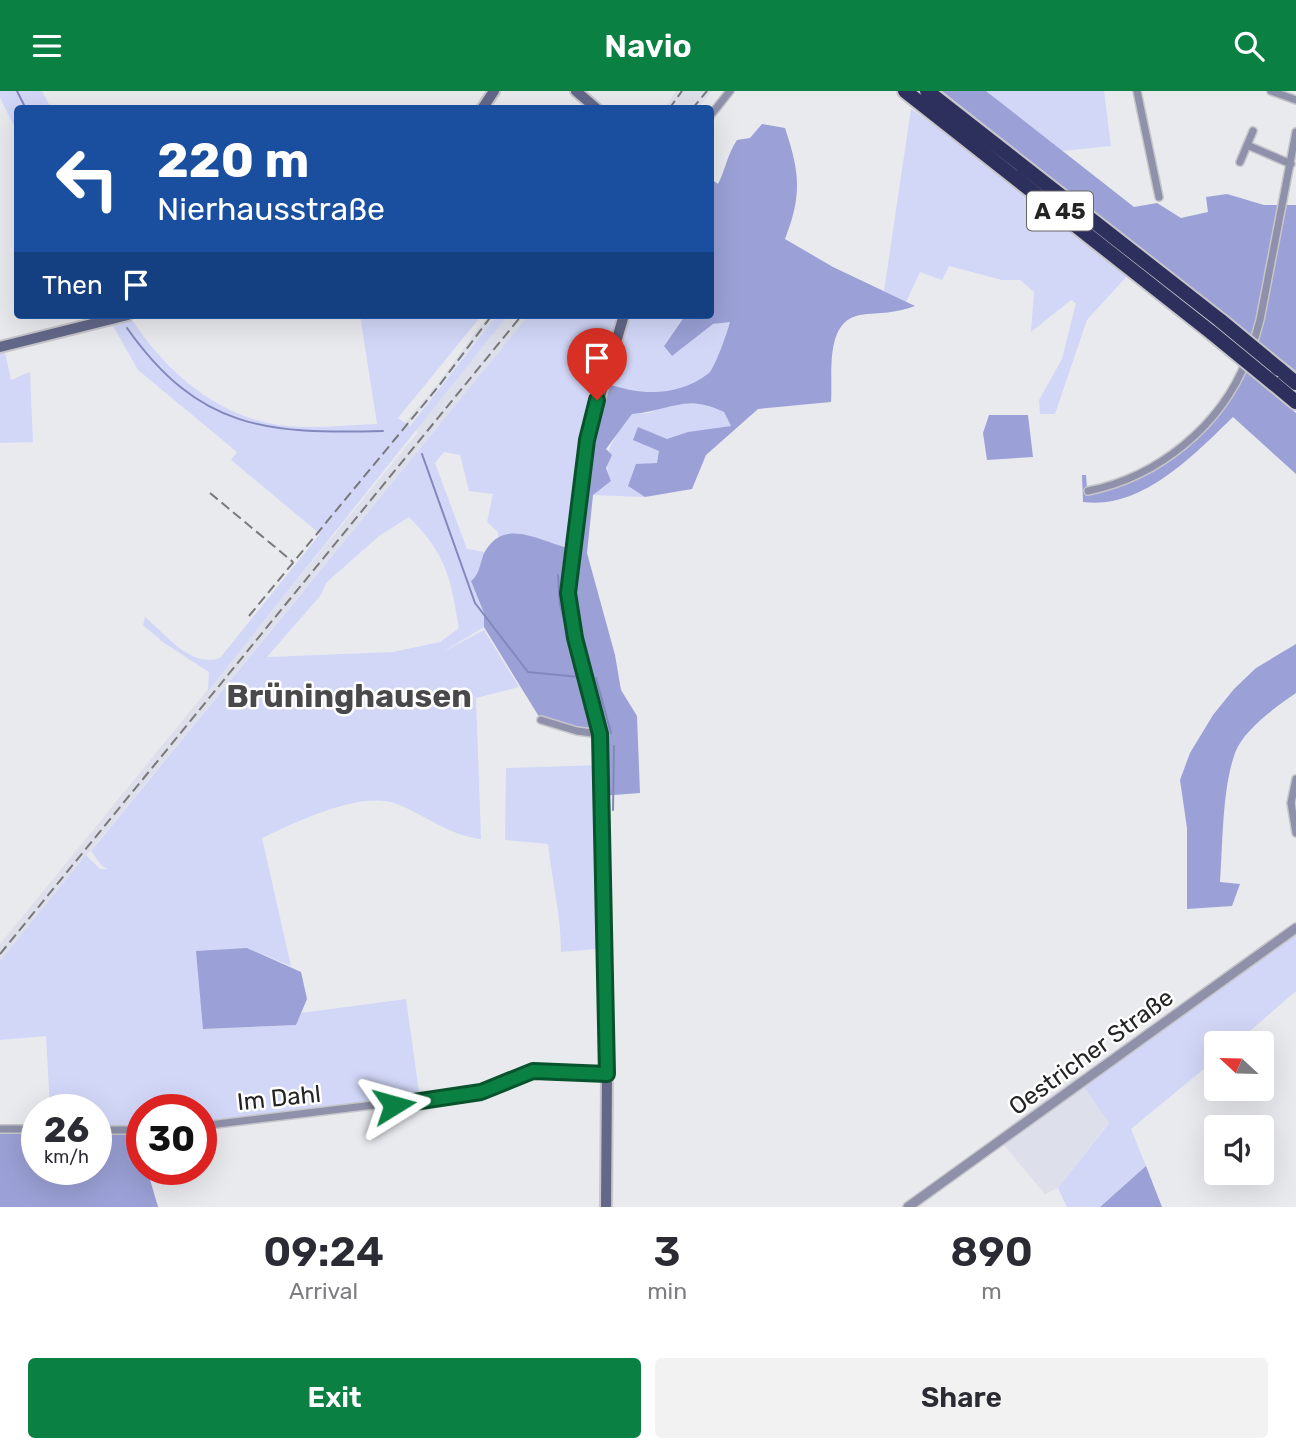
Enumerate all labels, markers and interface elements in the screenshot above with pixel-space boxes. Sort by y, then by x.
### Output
icon: menu [28,27,66,65]
text: Navio [604,27,692,65]
icon: search [1230,27,1268,65]
text: 220 m [157,131,309,189]
icon: left [42,133,133,224]
text: Nierhausstraße [157,190,385,228]
road number: A 45 [1027,191,1093,231]
icon: arrive [117,266,155,304]
text: Then [42,270,103,301]
pin [567,328,627,400]
icon: arrive [578,339,616,377]
district label: Brüninghausen [226,677,472,715]
street label: Oestricher Straße [1003,983,1179,1121]
north arrow [1204,1031,1274,1101]
map controls [1204,1031,1274,1185]
position arrow [357,1068,431,1142]
street label: Im Dahl [236,1080,322,1116]
speed limit sign: 30 [126,1094,217,1185]
text: 26 [44,1109,89,1151]
button: sound [1204,1115,1274,1185]
text: km/h [44,1146,89,1168]
text: 09:24 [263,1227,384,1277]
text: 3 [654,1227,681,1277]
text: 890 [950,1227,1033,1277]
text: Arrival [289,1277,358,1305]
text: min [647,1277,687,1305]
text: m [981,1277,1002,1305]
button: Exit [28,1358,641,1438]
button: Share [655,1358,1268,1438]

